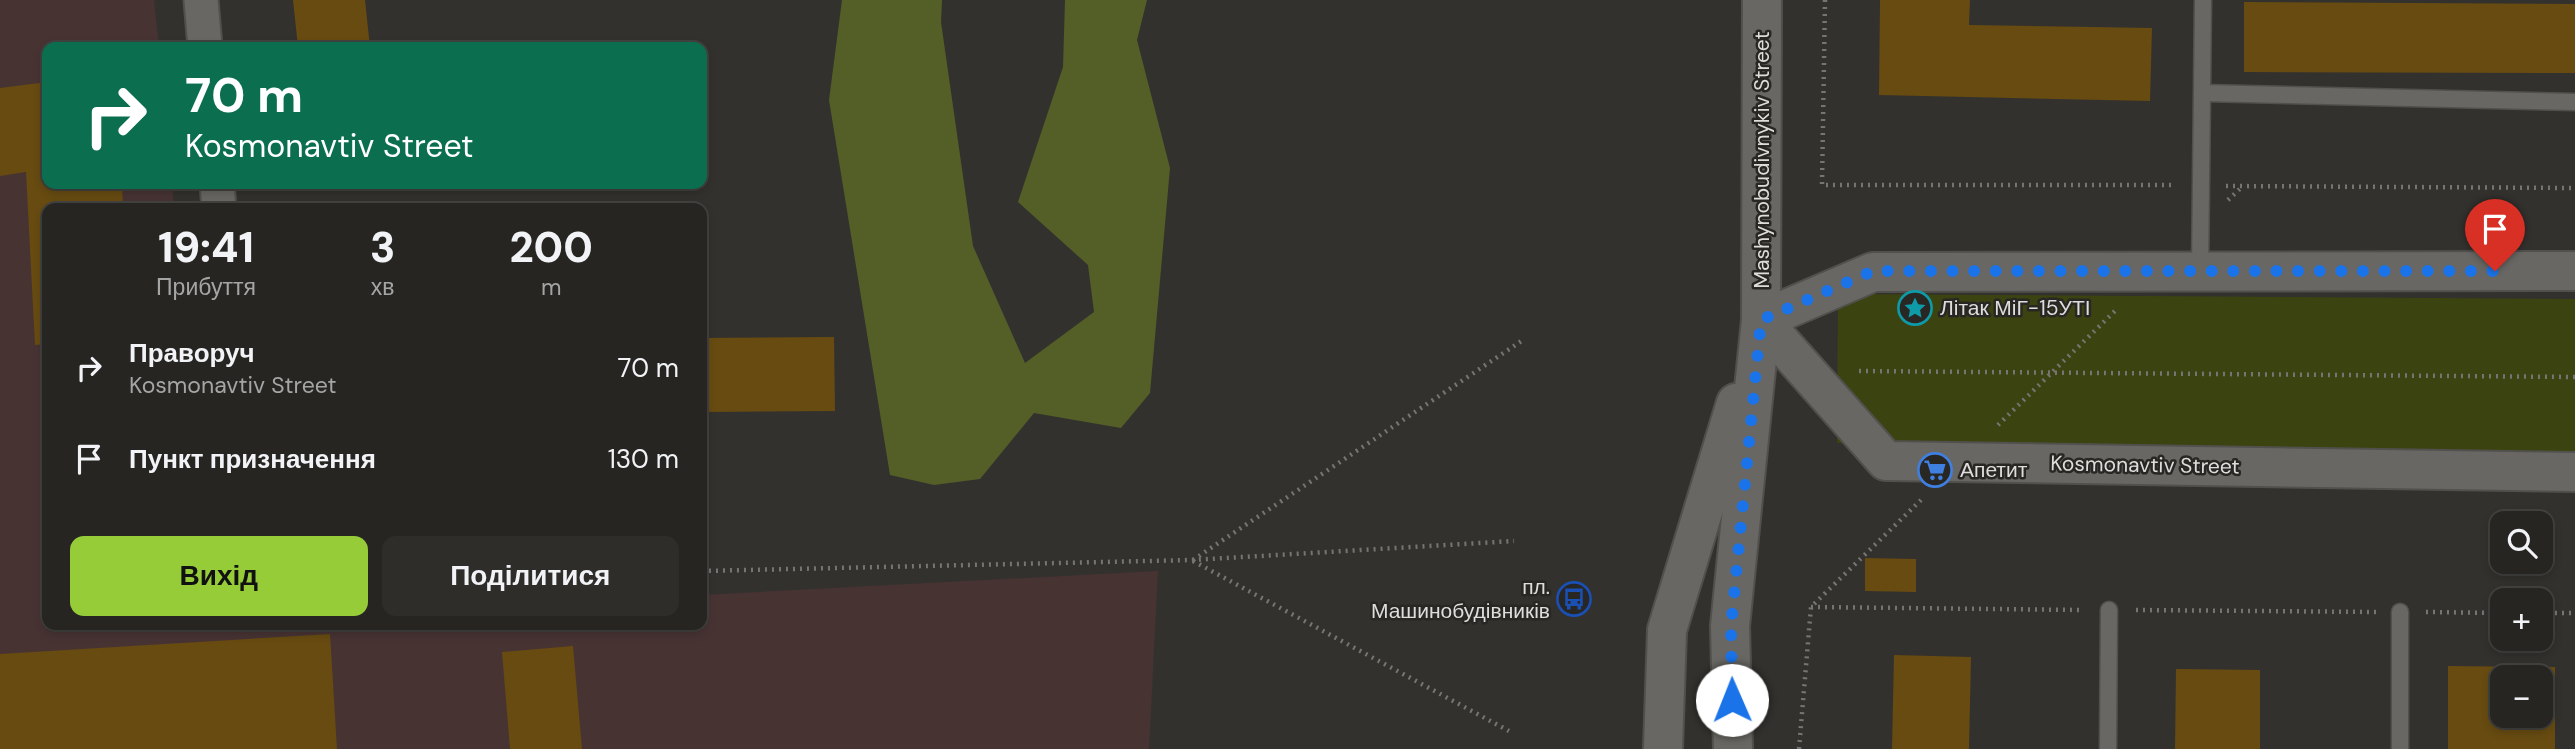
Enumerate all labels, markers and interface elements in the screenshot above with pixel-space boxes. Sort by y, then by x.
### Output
street label: Mashynobudivnykiv Street [1748,31,1776,289]
text: 70 m [185,63,303,127]
icon: right [70,70,161,161]
text: Kosmonavtiv Street [185,125,474,167]
pin [2465,199,2525,271]
icon: arrive [2476,210,2514,248]
text: 19:41 [158,220,254,275]
text: 3 [370,220,395,275]
text: 200 [509,220,593,275]
text: Прибуття [156,272,256,302]
text: хв [371,272,395,302]
text: m [541,272,561,302]
place icon: Літак МіГ-15УТІ [1896,289,1934,327]
place label: Літак МіГ-15УТІ [1940,294,2091,322]
text: Праворуч [129,336,255,370]
icon: right [70,349,108,387]
text: 70 m [618,351,679,385]
text: Kosmonavtiv Street [129,370,336,400]
icon: arrive [70,440,108,478]
text: Пункт призначення [129,442,376,476]
text: 130 m [608,442,679,476]
street label: Kosmonavtiv Street [2050,449,2240,481]
supermarket icon: Апетит [1916,451,1954,489]
place label: Апетит [1960,456,2028,484]
map controls [2490,511,2553,728]
button: search [2490,511,2553,574]
button: Вихід [70,536,368,616]
button: Поділитися [382,536,679,616]
place label: пл. Машинобудівників [1371,573,1550,625]
bus stop icon: пл. Машинобудівників [1555,580,1593,618]
button: + [2490,588,2553,651]
position arrow [1695,663,1769,737]
button: − [2490,665,2553,728]

